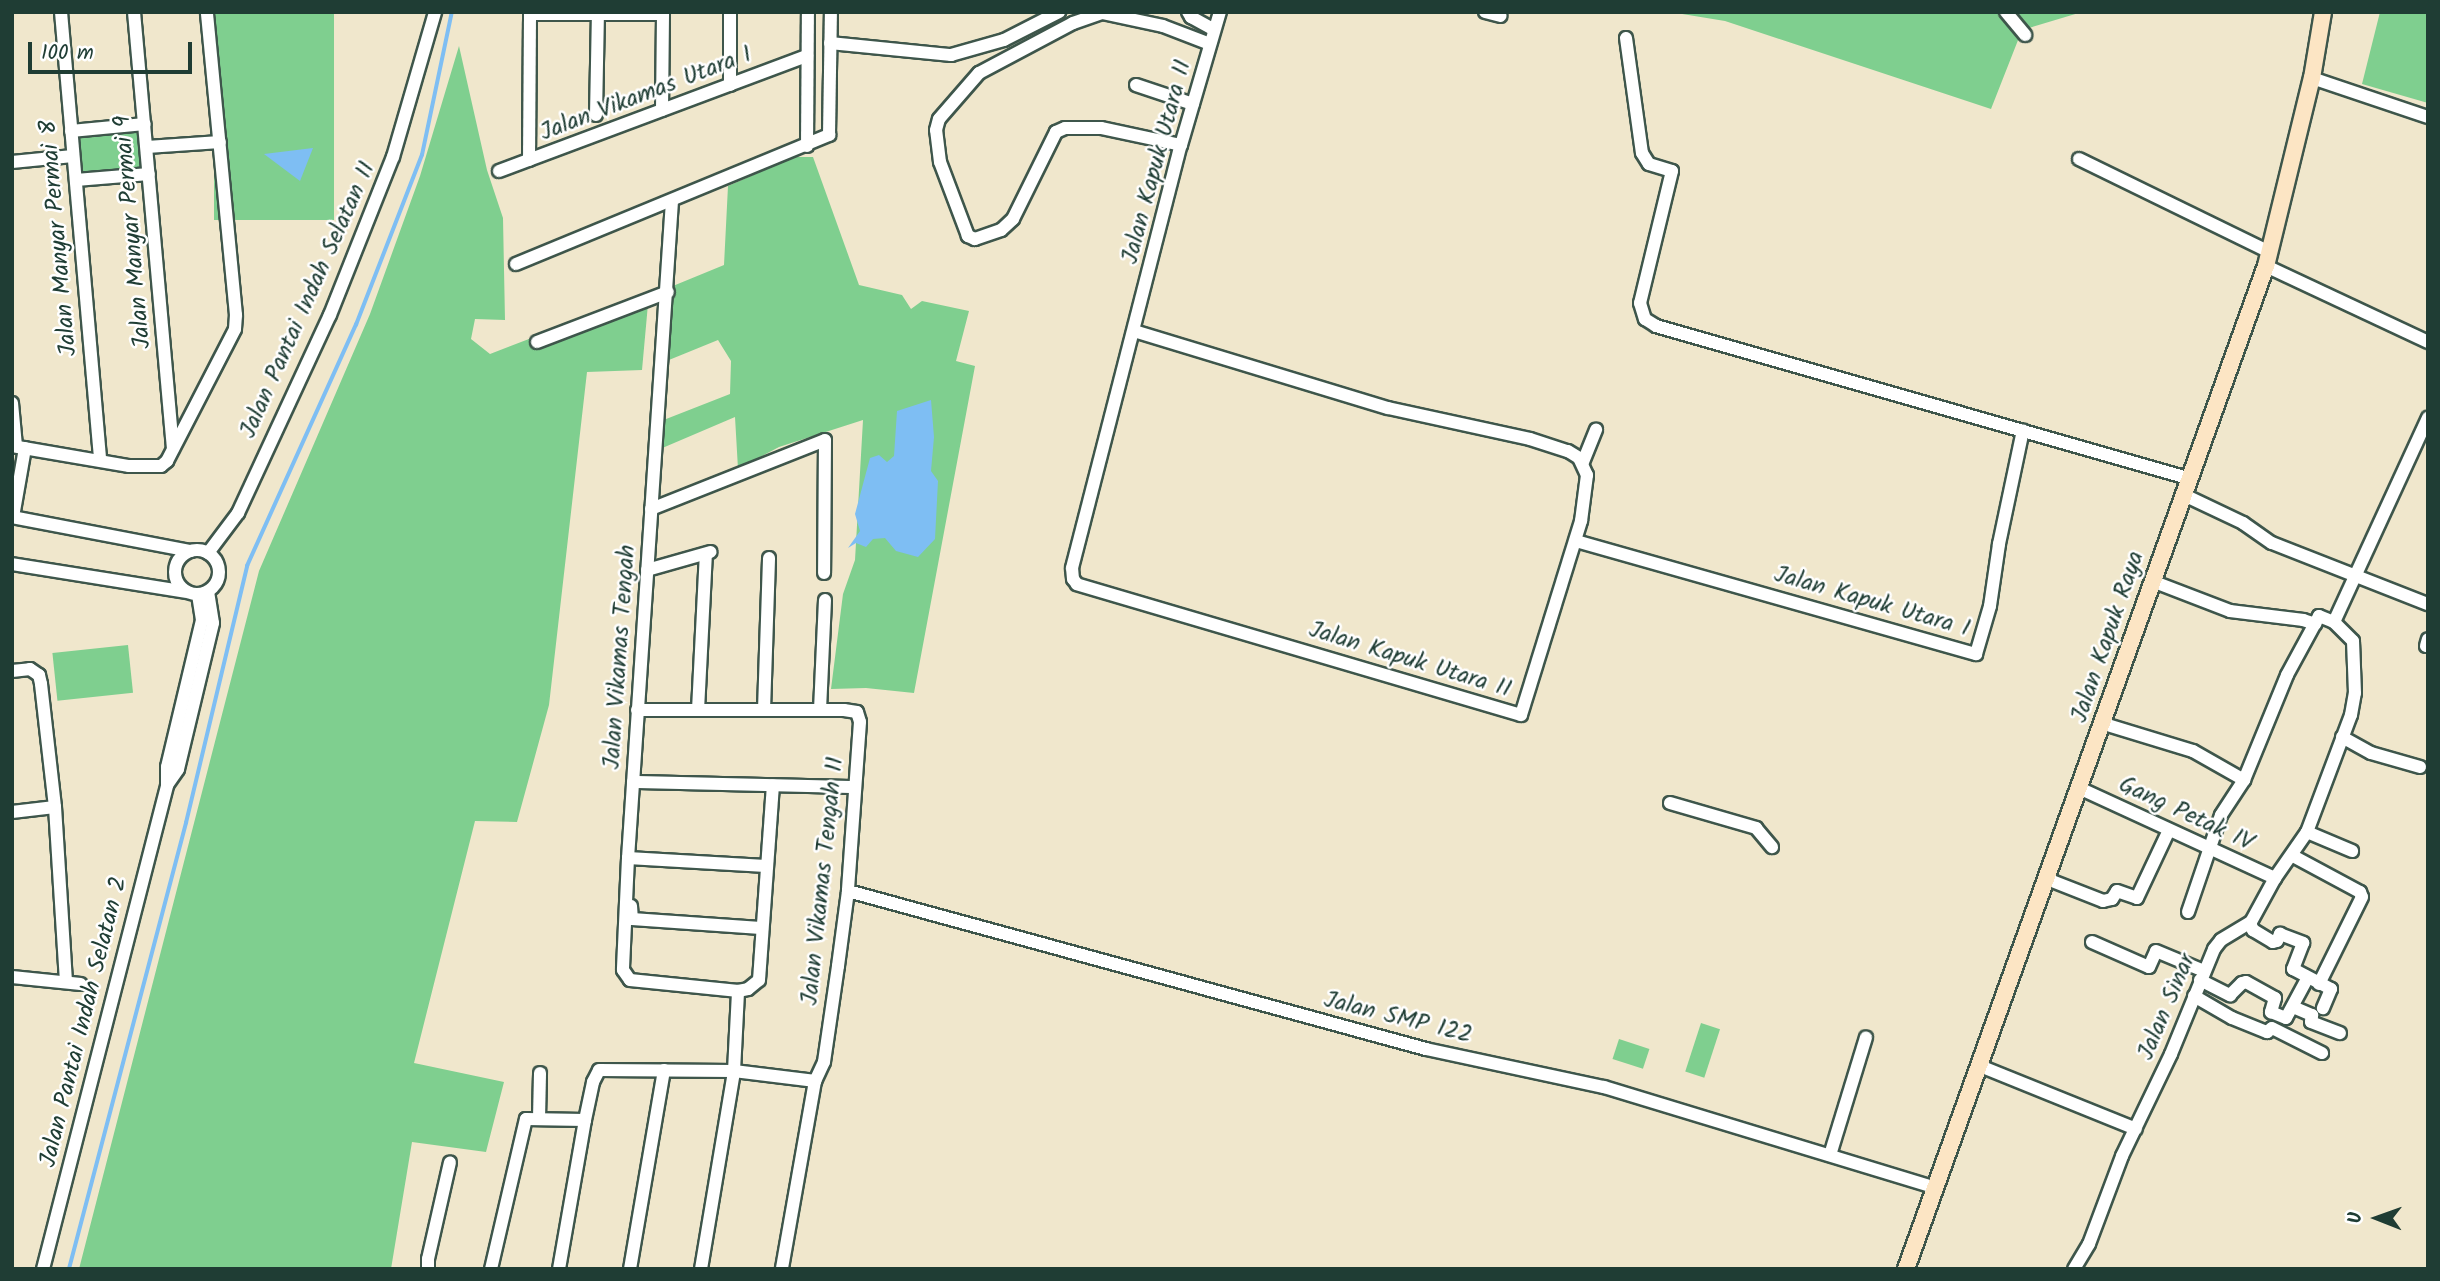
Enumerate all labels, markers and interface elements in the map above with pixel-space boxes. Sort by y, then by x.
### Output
scale bar [32,28,196,72]
text: 100 m [41,37,94,70]
street label: Jalan Vikamas Utara I [536,40,756,148]
street label: Jalan Kapuk Utara II [1116,57,1198,267]
street label: Jalan Manyar Permai 9 [108,114,158,350]
street label: Jalan Manyar Permai 8 [34,119,84,357]
street label: Jalan Pantai Indah Selatan II [234,157,382,443]
street label: Jalan Vikamas Tengah [598,544,642,770]
street label: Jalan Kapuk Raya [2065,548,2151,726]
street label: Jalan Kapuk Utara I [1771,560,1973,644]
street label: Jalan Kapuk Utara II [1305,616,1515,704]
street label: Jalan Vikamas Tengah 11 [796,755,850,1007]
street label: Gang Petak IV [2114,770,2258,858]
street label: Jalan Pantai Indah Selatan 2 [34,874,134,1170]
street label: Jalan Sinar [2132,950,2202,1064]
street label: Jalan SMP 122 [1321,986,1475,1050]
north arrow [2342,1183,2412,1253]
text: U [2341,1212,2371,1224]

